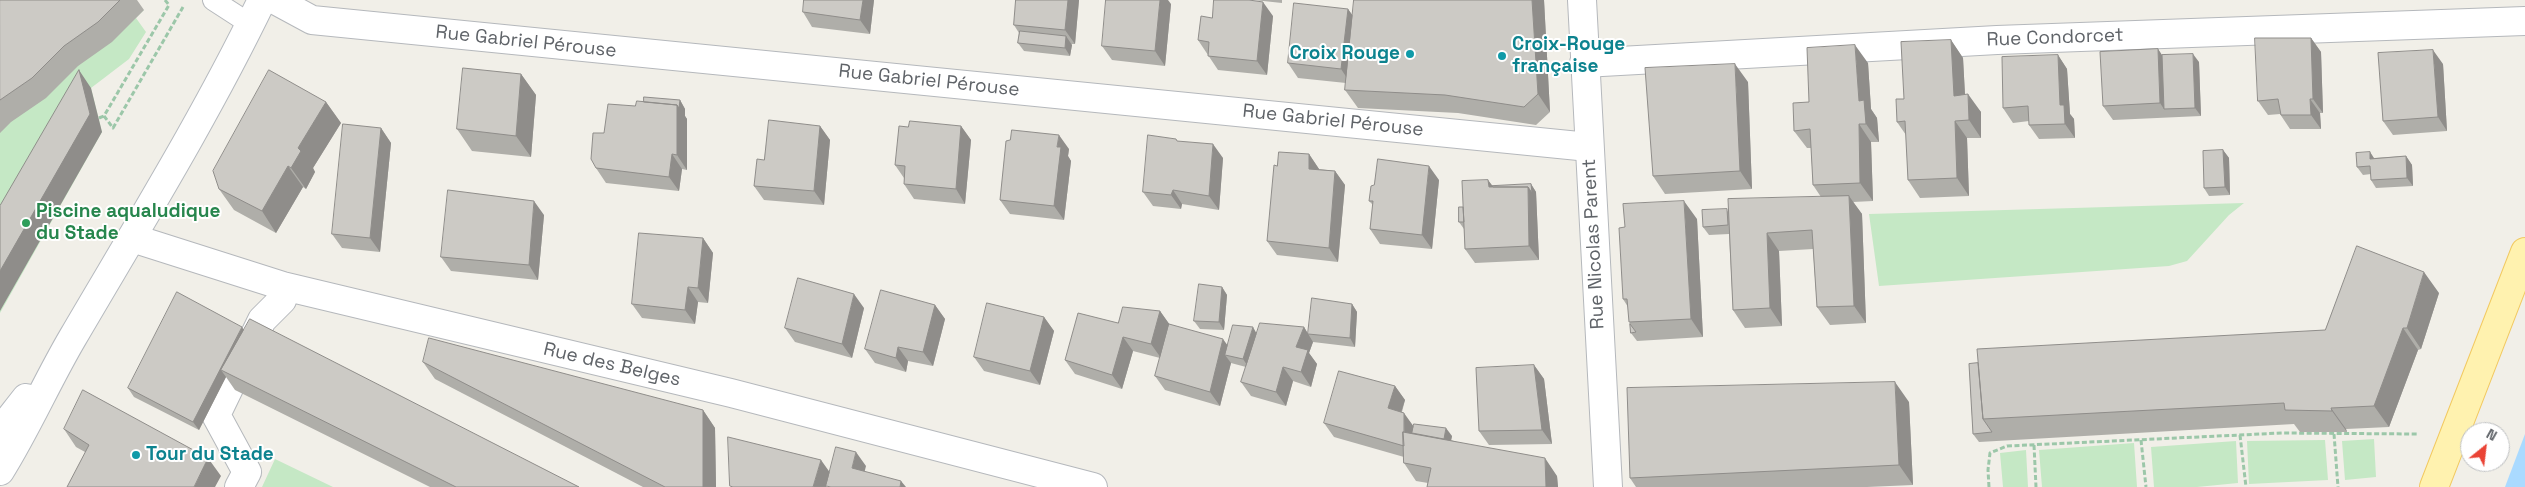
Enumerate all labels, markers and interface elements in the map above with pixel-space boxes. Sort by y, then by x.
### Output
street label: Rue Gabriel Pérouse [434,21,618,63]
street label: Rue Condorcet [1986,24,2124,52]
place label: Croix-Rouge française [1512,34,1625,78]
place label: Croix Rouge [1289,43,1400,65]
marker: Croix Rouge [1404,48,1416,60]
marker: Croix-Rouge française [1496,50,1508,62]
street label: Rue Gabriel Pérouse [837,60,1021,102]
street label: Rue Gabriel Pérouse [1241,100,1425,142]
street label: Rue Nicolas Parent [1578,158,1610,330]
place label: Piscine aqualudique du Stade [36,201,220,245]
marker: Piscine aqualudique du Stade [20,217,32,229]
street label: Rue des Belges [541,338,683,392]
north arrow [2460,422,2510,472]
text: N [2483,425,2500,445]
place label: Tour du Stade [146,444,274,466]
marker: Tour du Stade [130,449,142,461]

